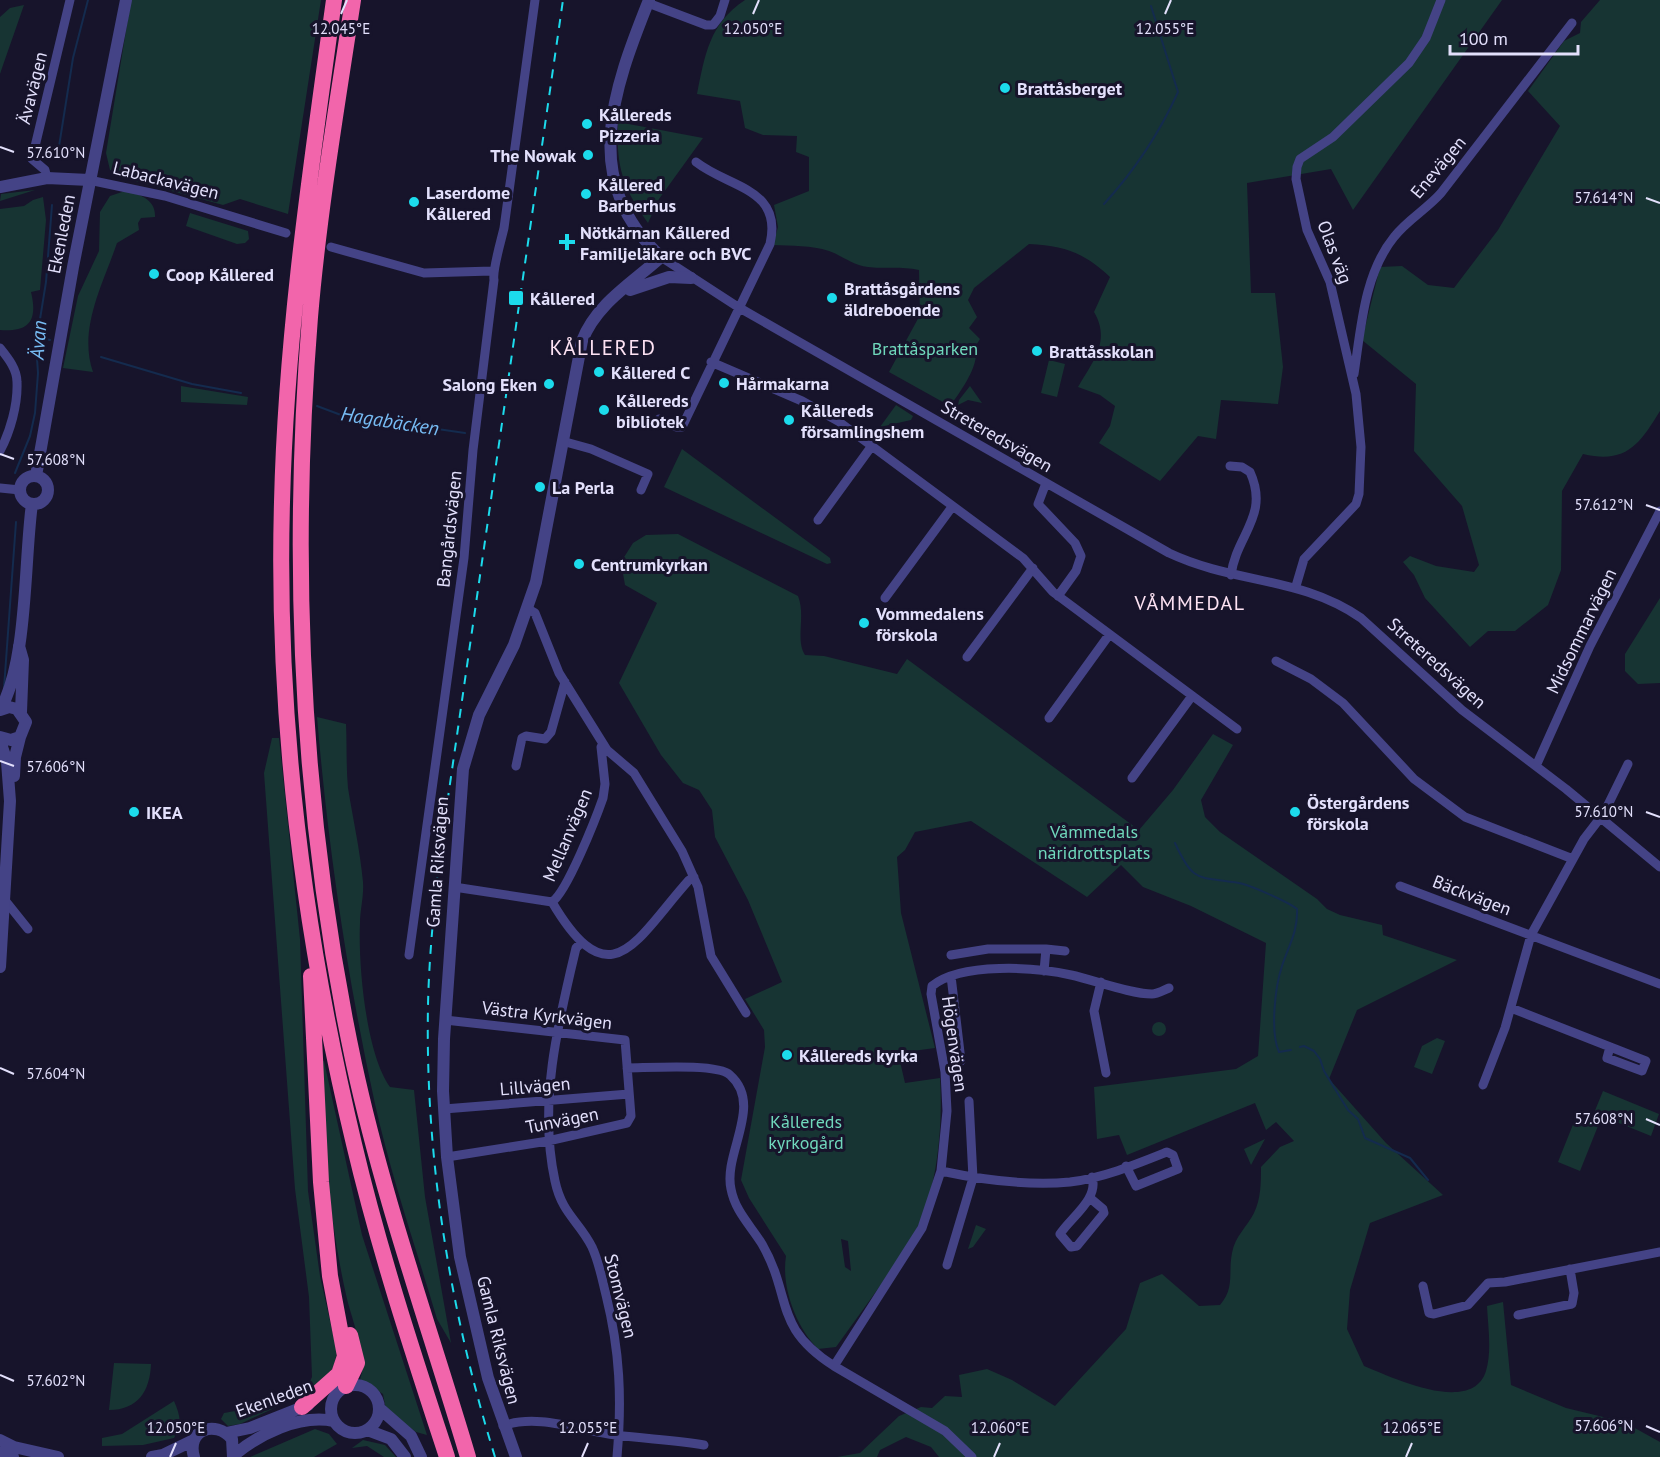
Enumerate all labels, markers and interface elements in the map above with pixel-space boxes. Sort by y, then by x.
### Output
scale bar [1450,18,1578,56]
text: 12.045°E [312,19,370,38]
text: 12.050°E [724,19,782,38]
text: 12.055°E [1136,19,1194,38]
text: 100 m [1459,27,1508,50]
street label: Ävavägen [12,49,52,127]
place label: Brattåsberget [1017,77,1123,100]
marker: Brattåsberget [998,81,1012,95]
place label: Kållereds Pizzeria [599,103,672,147]
marker: Kållereds Pizzeria [580,117,594,131]
street label: Enevägen [1405,131,1471,203]
text: 57.610°N [27,143,85,162]
place label: The Nowak [490,144,576,167]
marker: The Nowak [581,148,595,162]
street label: Labackavägen [111,156,221,204]
place label: Kållered Barberhus [598,173,676,217]
place label: Laserdome Kållered [426,181,510,225]
marker: Kållered Barberhus [579,187,593,201]
text: 57.614°N [1575,188,1633,207]
street label: Ekenleden [42,192,80,276]
marker: Laserdome Kållered [407,195,421,209]
street label: Olas väg [1312,217,1358,287]
place label: Nötkärnan Kållered Familjeläkare och BVC [580,221,751,265]
marker: Nötkärnan Kållered Familjeläkare och BVC [558,233,576,251]
place label: Coop Kållered [166,263,274,286]
marker: Coop Kållered [147,267,161,281]
place label: Brattåsgårdens äldreboende [844,277,960,321]
place label: Kållered [530,287,595,310]
marker: Kållered [507,289,525,307]
marker: Brattåsgårdens äldreboende [825,291,839,305]
water label: Ävan [24,319,52,362]
district label: KÅLLERED [550,334,656,361]
park label: Brattåsparken [872,337,978,360]
place label: Brattåsskolan [1049,340,1154,363]
marker: Brattåsskolan [1030,344,1044,358]
place label: Kållered C [611,361,690,384]
marker: Kållered C [592,365,606,379]
place label: Hårmakarna [736,372,829,395]
place label: Salong Eken [443,373,537,396]
marker: Hårmakarna [717,376,731,390]
marker: Salong Eken [542,377,556,391]
place label: Kållereds bibliotek [616,389,689,433]
street label: Streteredsvägen [937,395,1057,477]
place label: Kållereds församlingshem [801,399,924,443]
water label: Hagabäcken [339,400,441,442]
marker: Kållereds bibliotek [597,403,611,417]
marker: Kållereds församlingshem [782,413,796,427]
text: 57.608°N [27,450,85,469]
street label: Bangårdsvägen [431,469,467,589]
place label: La Perla [552,476,614,499]
marker: La Perla [533,480,547,494]
text: 57.612°N [1575,495,1633,514]
place label: Centrumkyrkan [591,553,708,576]
marker: Centrumkyrkan [572,557,586,571]
street label: Midsommarvägen [1541,565,1621,697]
district label: VÅMMEDAL [1133,590,1246,616]
place label: Vommedalens förskola [875,602,984,646]
street label: Streteredsvägen [1383,613,1491,713]
marker: Vommedalens förskola [857,616,871,630]
text: 57.606°N [27,757,85,776]
street label: Mellanvägen [537,785,597,885]
place label: Östergårdens förskola [1307,791,1410,835]
street label: Gamla Riksvägen [421,796,453,928]
place label: IKEA [146,801,183,824]
text: 57.610°N [1575,802,1633,821]
marker: IKEA [127,805,141,819]
marker: Östergårdens förskola [1288,805,1302,819]
park label: Våmmedals näridrottsplats [1038,820,1150,864]
street label: Bäckvägen [1429,870,1515,920]
street label: Västra Kyrkvägen [480,995,613,1034]
street label: Högenvägen [937,995,973,1093]
place label: Kållereds kyrka [799,1044,918,1067]
marker: Kållereds kyrka [780,1048,794,1062]
text: 57.604°N [27,1064,85,1083]
street label: Lillvägen [499,1071,571,1101]
street label: Tunvägen [524,1102,600,1138]
text: 57.608°N [1575,1109,1633,1128]
park label: Kållereds kyrkogård [768,1110,844,1154]
street label: Stomvägen [599,1251,643,1341]
street label: Gamla Riksvägen [472,1273,526,1407]
text: 57.602°N [27,1371,85,1390]
street label: Ekenleden [232,1373,316,1423]
text: 57.606°N [1575,1416,1633,1435]
text: 12.050°E [147,1418,205,1437]
text: 12.055°E [559,1418,617,1437]
text: 12.060°E [971,1418,1029,1437]
text: 12.065°E [1383,1418,1441,1437]

